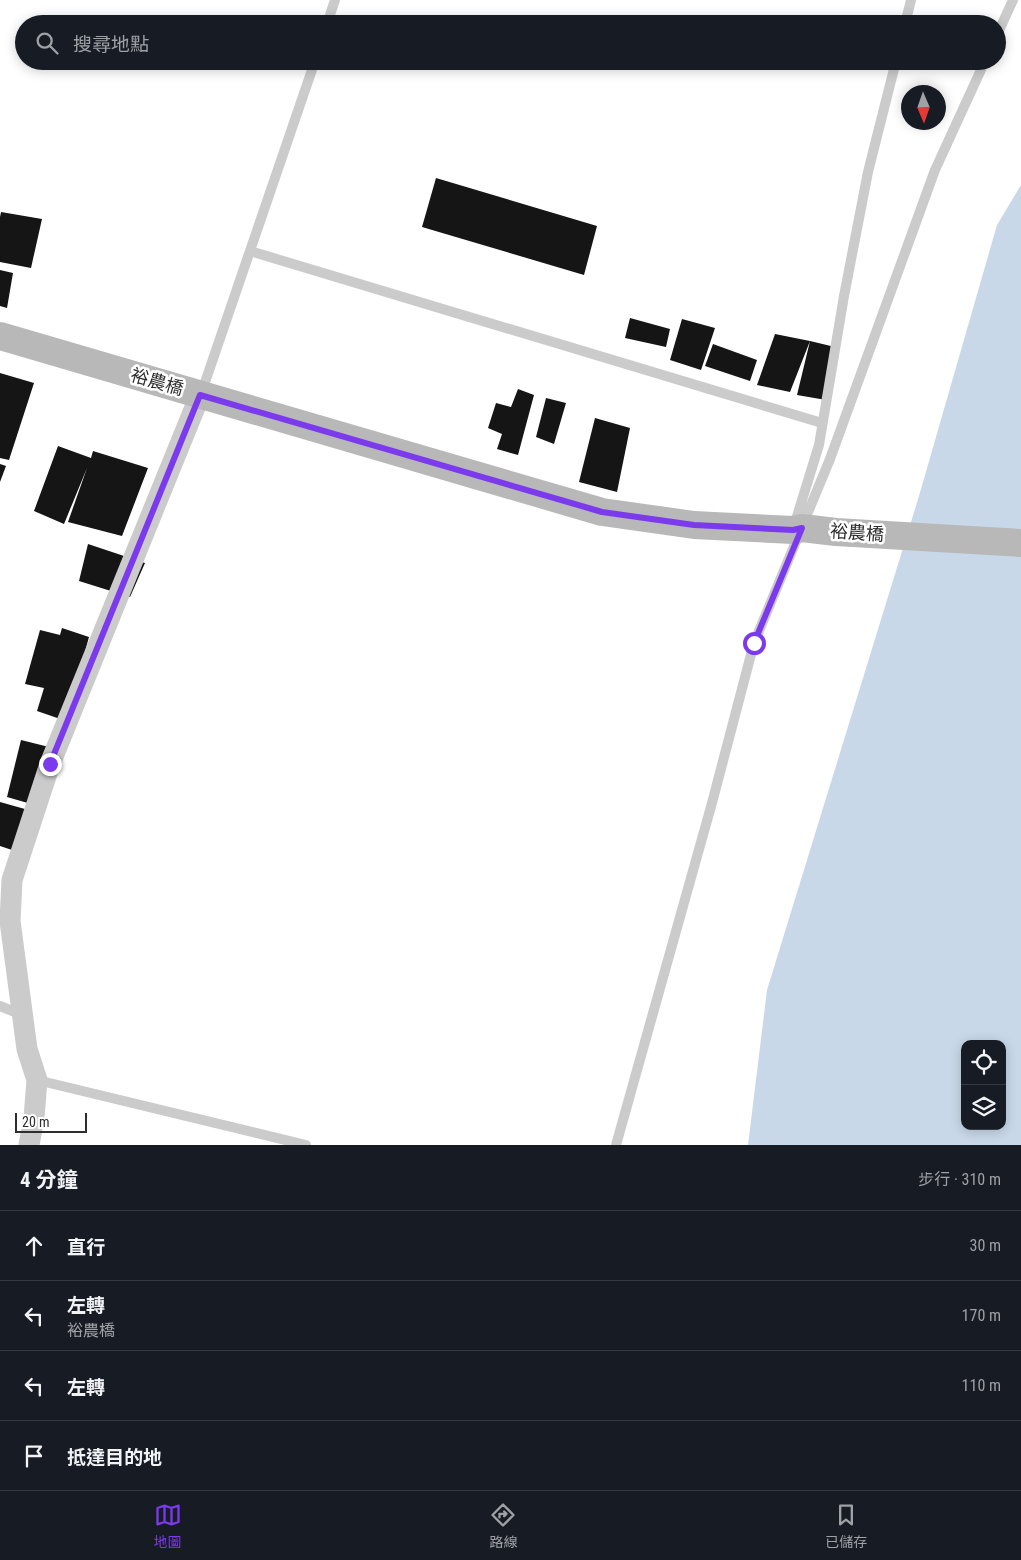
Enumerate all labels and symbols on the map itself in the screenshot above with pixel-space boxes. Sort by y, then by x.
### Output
north arrow [901,85,946,130]
street label: 裕農橋 [128,364,186,399]
street label: 裕農橋 [829,520,885,545]
route start [743,632,766,655]
route end [39,753,62,776]
scale bar [15,1110,88,1133]

